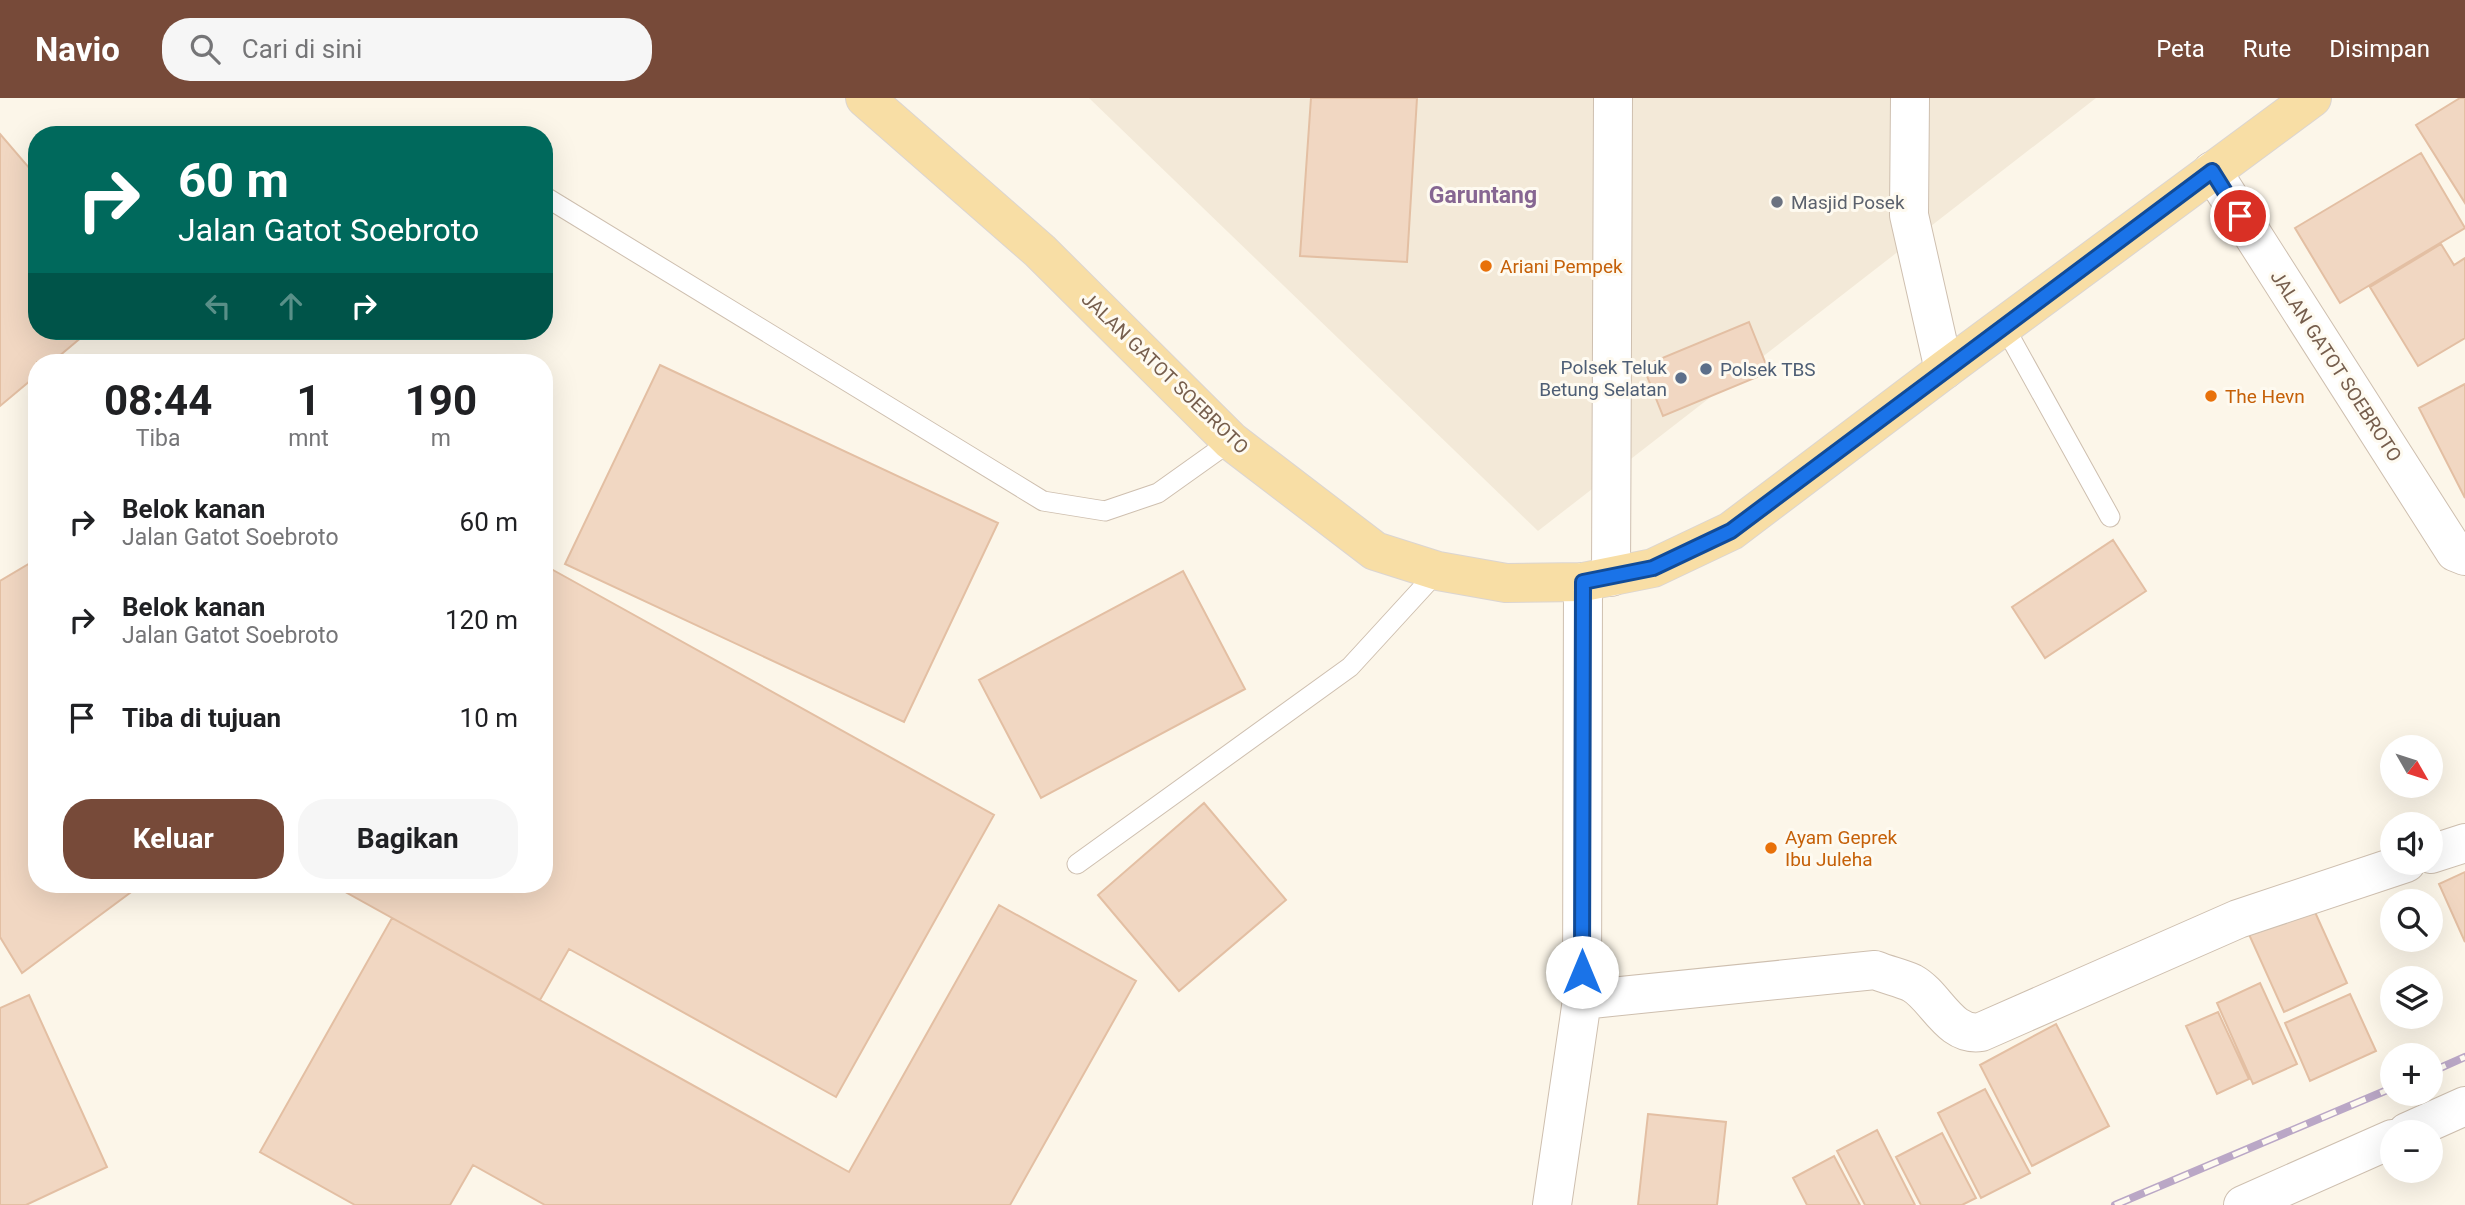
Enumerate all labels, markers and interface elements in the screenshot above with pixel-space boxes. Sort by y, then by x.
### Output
search box [162,18,652,81]
text: Navio [35,30,120,69]
icon: search [186,30,224,68]
text: Cari di sini [242,34,362,64]
text: Peta [2156,35,2205,63]
text: Rute [2243,35,2291,63]
text: Disimpan [2329,35,2430,63]
text: 60 m [178,152,289,209]
icon: right [63,154,154,245]
district label: Garuntang [1429,182,1537,209]
pin [2210,186,2270,246]
place label: Masjid Posek [1791,191,1905,214]
marker: Masjid Posek [1769,194,1785,210]
icon: arrive [2221,197,2259,235]
text: Jalan Gatot Soebroto [178,211,479,249]
place label: Ariani Pempek [1500,255,1623,278]
marker: Ariani Pempek [1478,258,1494,274]
street label: JALAN GATOT SOEBROTO [2266,266,2406,466]
icon: left [199,287,237,325]
icon: ahead [272,287,310,325]
icon: right [345,287,383,325]
street label: JALAN GATOT SOEBROTO [1077,287,1253,459]
place label: Polsek Teluk Betung Selatan [1539,356,1667,401]
place label: Polsek TBS [1720,358,1816,381]
marker: Polsek TBS [1698,361,1714,377]
marker: Polsek Teluk Betung Selatan [1673,370,1689,386]
text: 08:44 [104,376,212,425]
text: 1 [296,376,321,425]
text: 190 [405,376,477,425]
place label: The Hevn [2225,385,2305,408]
marker: The Hevn [2203,388,2219,404]
text: Tiba [136,425,181,452]
text: mnt [288,425,329,452]
text: m [431,425,451,452]
text: Belok kanan [122,494,265,524]
icon: right [63,503,101,541]
text: 60 m [460,507,518,537]
text: Jalan Gatot Soebroto [122,524,339,551]
text: Belok kanan [122,592,265,622]
icon: right [63,601,101,639]
text: 120 m [445,605,518,635]
text: Jalan Gatot Soebroto [122,622,339,649]
icon: arrive [63,699,101,737]
text: Tiba di tujuan [122,703,281,733]
text: 10 m [460,703,518,733]
north arrow [2380,735,2443,798]
map controls [2380,735,2443,1183]
button: Keluar [63,799,284,879]
button: Bagikan [298,799,518,879]
button: sound [2380,812,2443,875]
place label: Ayam Geprek Ibu Juleha [1785,826,1898,871]
marker: Ayam Geprek Ibu Juleha [1763,840,1779,856]
button: search [2380,889,2443,952]
position arrow [1545,935,1619,1009]
button: layers [2380,966,2443,1029]
button: + [2380,1043,2443,1106]
button: − [2380,1120,2443,1183]

